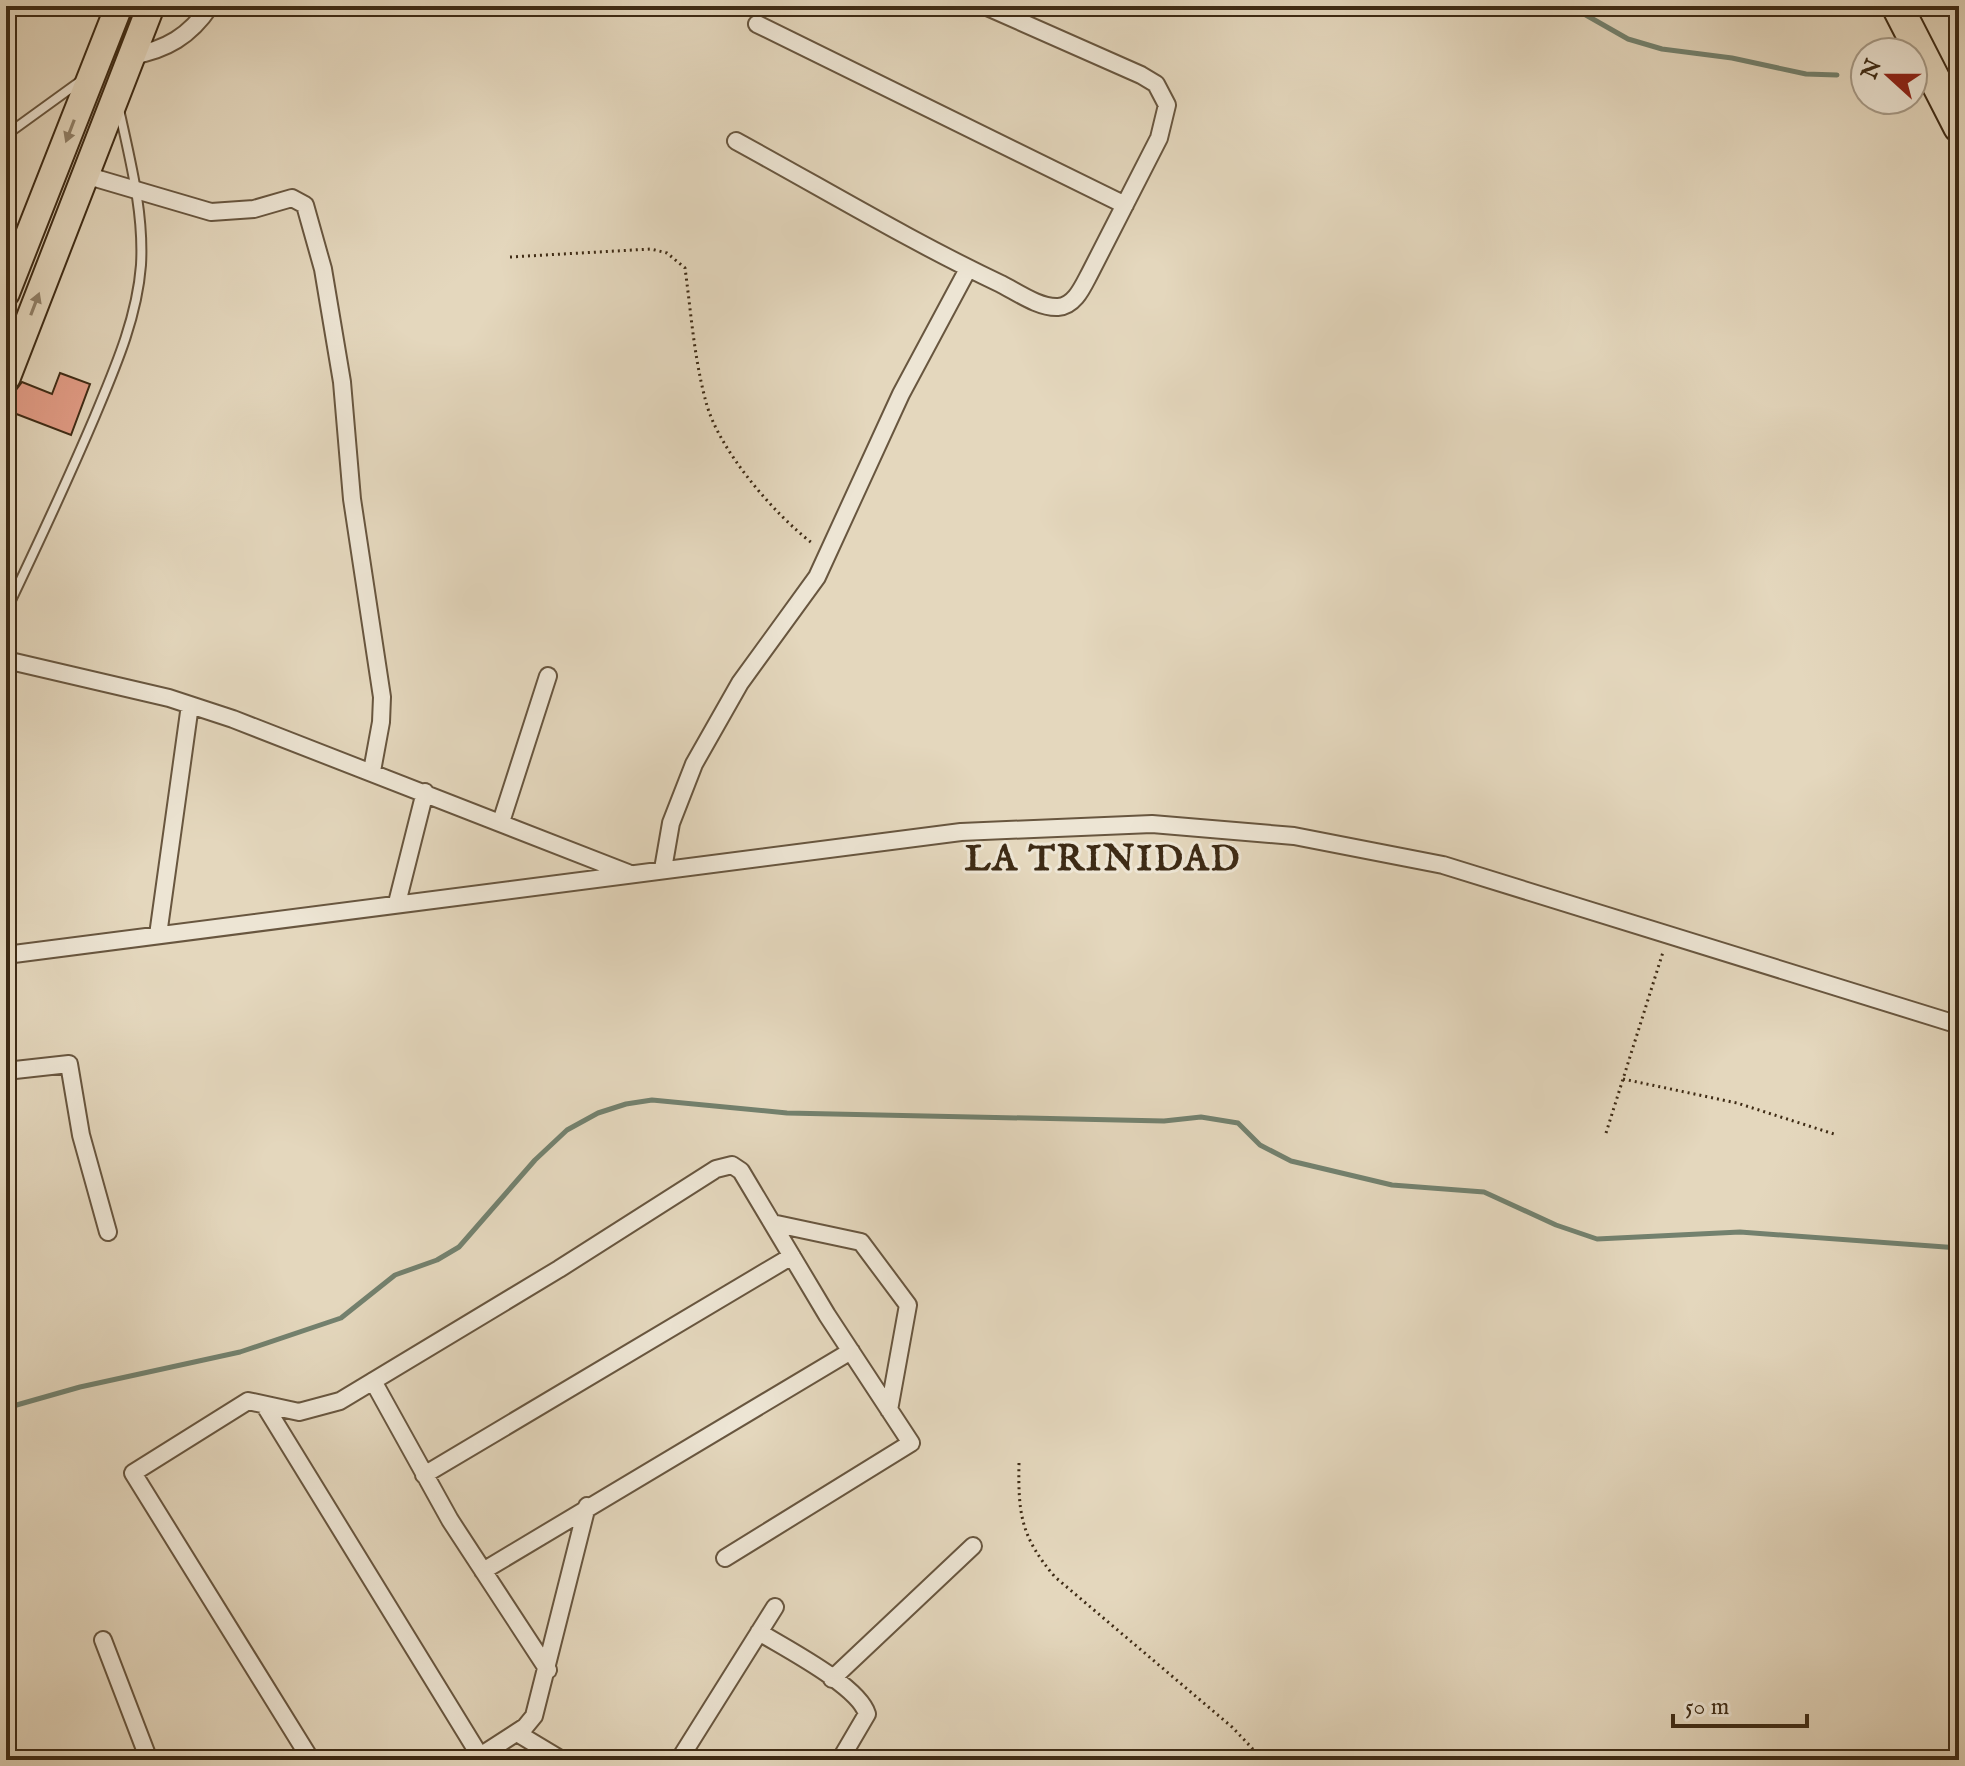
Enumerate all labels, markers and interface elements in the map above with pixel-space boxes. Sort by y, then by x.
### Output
north arrow [1849,36,1929,116]
text: N [1855,56,1889,84]
one-way arrow [63,119,76,143]
one-way arrow [29,292,42,316]
district label: LA TRINIDAD [965,837,1241,883]
scale bar [1673,1678,1807,1728]
text: 50 m [1685,1692,1729,1723]

